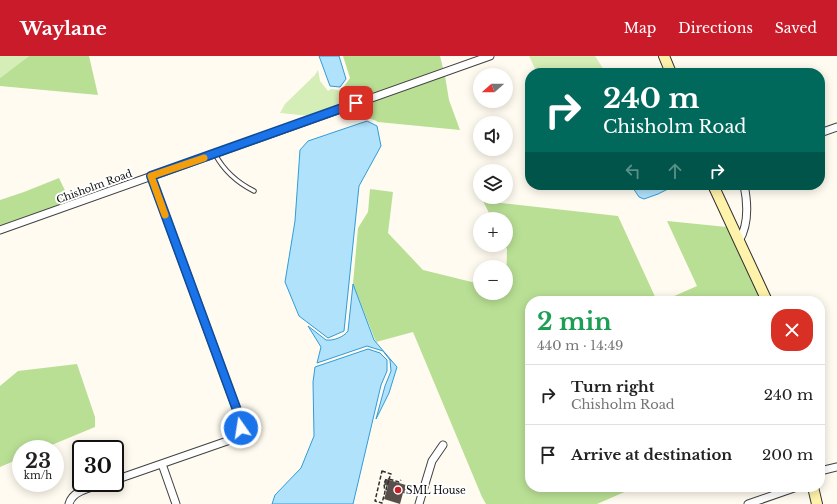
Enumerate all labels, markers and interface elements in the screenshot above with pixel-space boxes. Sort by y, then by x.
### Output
text: Waylane [20,17,107,40]
text: Map [624,19,656,37]
text: Directions [678,19,753,37]
text: Saved [775,19,817,37]
north arrow [473,68,513,108]
map controls [473,68,513,300]
text: 240 m [603,81,699,116]
icon: right [537,84,589,136]
pin [339,86,373,120]
icon: arrive [345,92,367,114]
button: sound [473,116,513,156]
text: Chisholm Road [603,116,747,138]
icon: left [622,160,644,182]
icon: ahead [664,160,686,182]
icon: right [706,160,728,182]
button: layers [473,164,513,204]
street label: Chisholm Road [54,167,134,206]
button: + [473,212,513,252]
button: − [473,260,513,300]
text: 2 min [537,307,612,336]
button: close [771,309,813,351]
text: 440 m · 14:49 [537,337,623,354]
text: Turn right [571,377,654,396]
icon: right [537,384,559,406]
text: 240 m [764,385,813,404]
text: Chisholm Road [571,396,675,413]
position arrow [220,407,262,449]
speed limit sign: 30 [72,440,124,492]
icon: arrive [537,444,559,466]
text: Arrive at destination [571,445,732,464]
text: 200 m [762,445,813,464]
text: 23 [25,449,51,473]
text: km/h [24,469,52,482]
place label: SML House [406,484,466,497]
marker: SML House [393,485,403,495]

